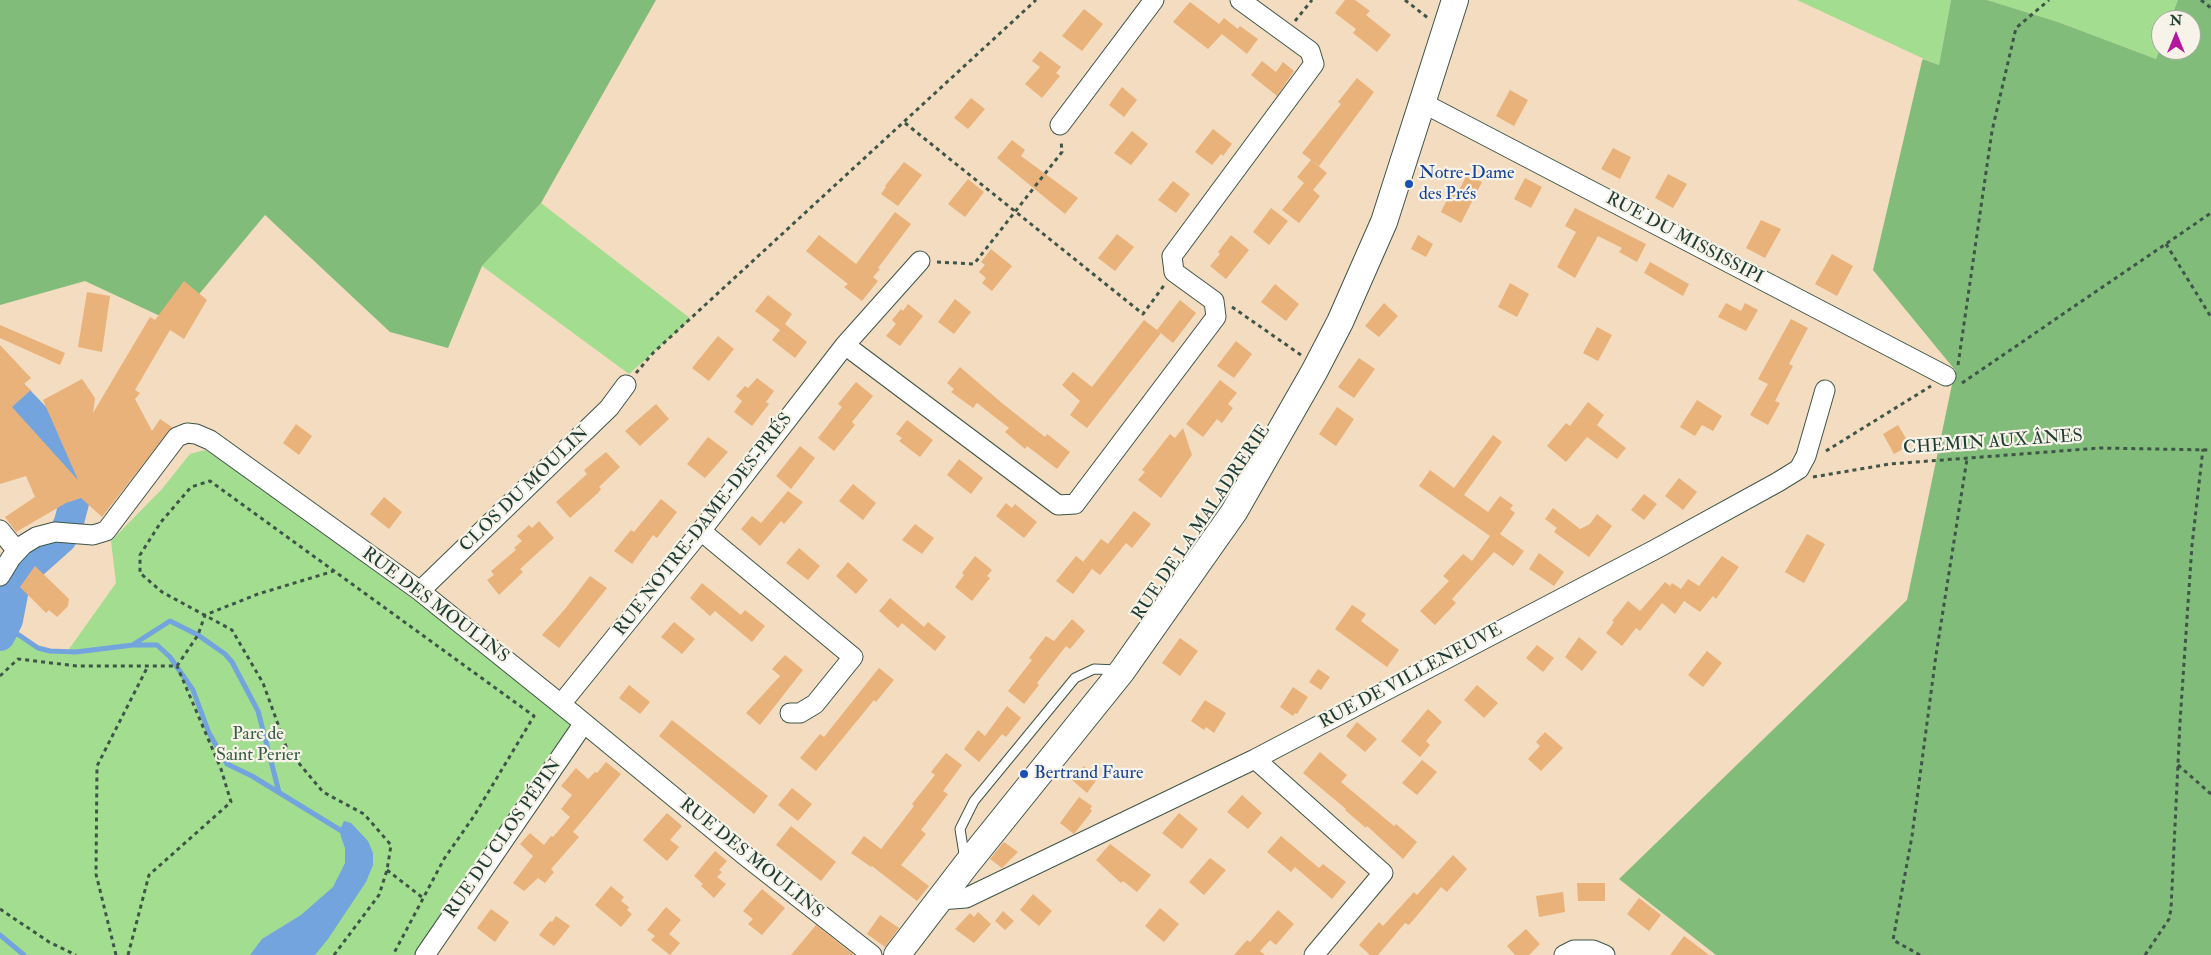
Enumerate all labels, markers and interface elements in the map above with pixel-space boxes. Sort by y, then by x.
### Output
north arrow [2151,10,2201,60]
text: N [2170,12,2182,29]
place label: Notre-Dame des Prés [1419,163,1514,205]
marker: Notre-Dame des Prés [1403,178,1415,190]
street label: RUE DU MISSISSIPI [1602,188,1766,290]
street label: RUE NOTRE-DAME-DES-PRÉS [610,409,798,641]
street label: RUE DE LA MALADRERIE [1128,421,1276,625]
street label: CLOS DU MOULIN [456,423,594,557]
street label: CHEMIN AUX ÂNES [1903,426,2083,460]
street label: RUE DES MOULINS [357,544,513,668]
street label: RUE DE VILLENEUVE [1316,620,1506,734]
park label: Parc de Saint Perier [216,724,300,766]
street label: RUE DU CLOS PÉPIN [441,755,567,923]
place label: Bertrand Faure [1034,763,1144,785]
marker: Bertrand Faure [1018,768,1030,780]
street label: RUE DES MOULINS [675,794,827,924]

